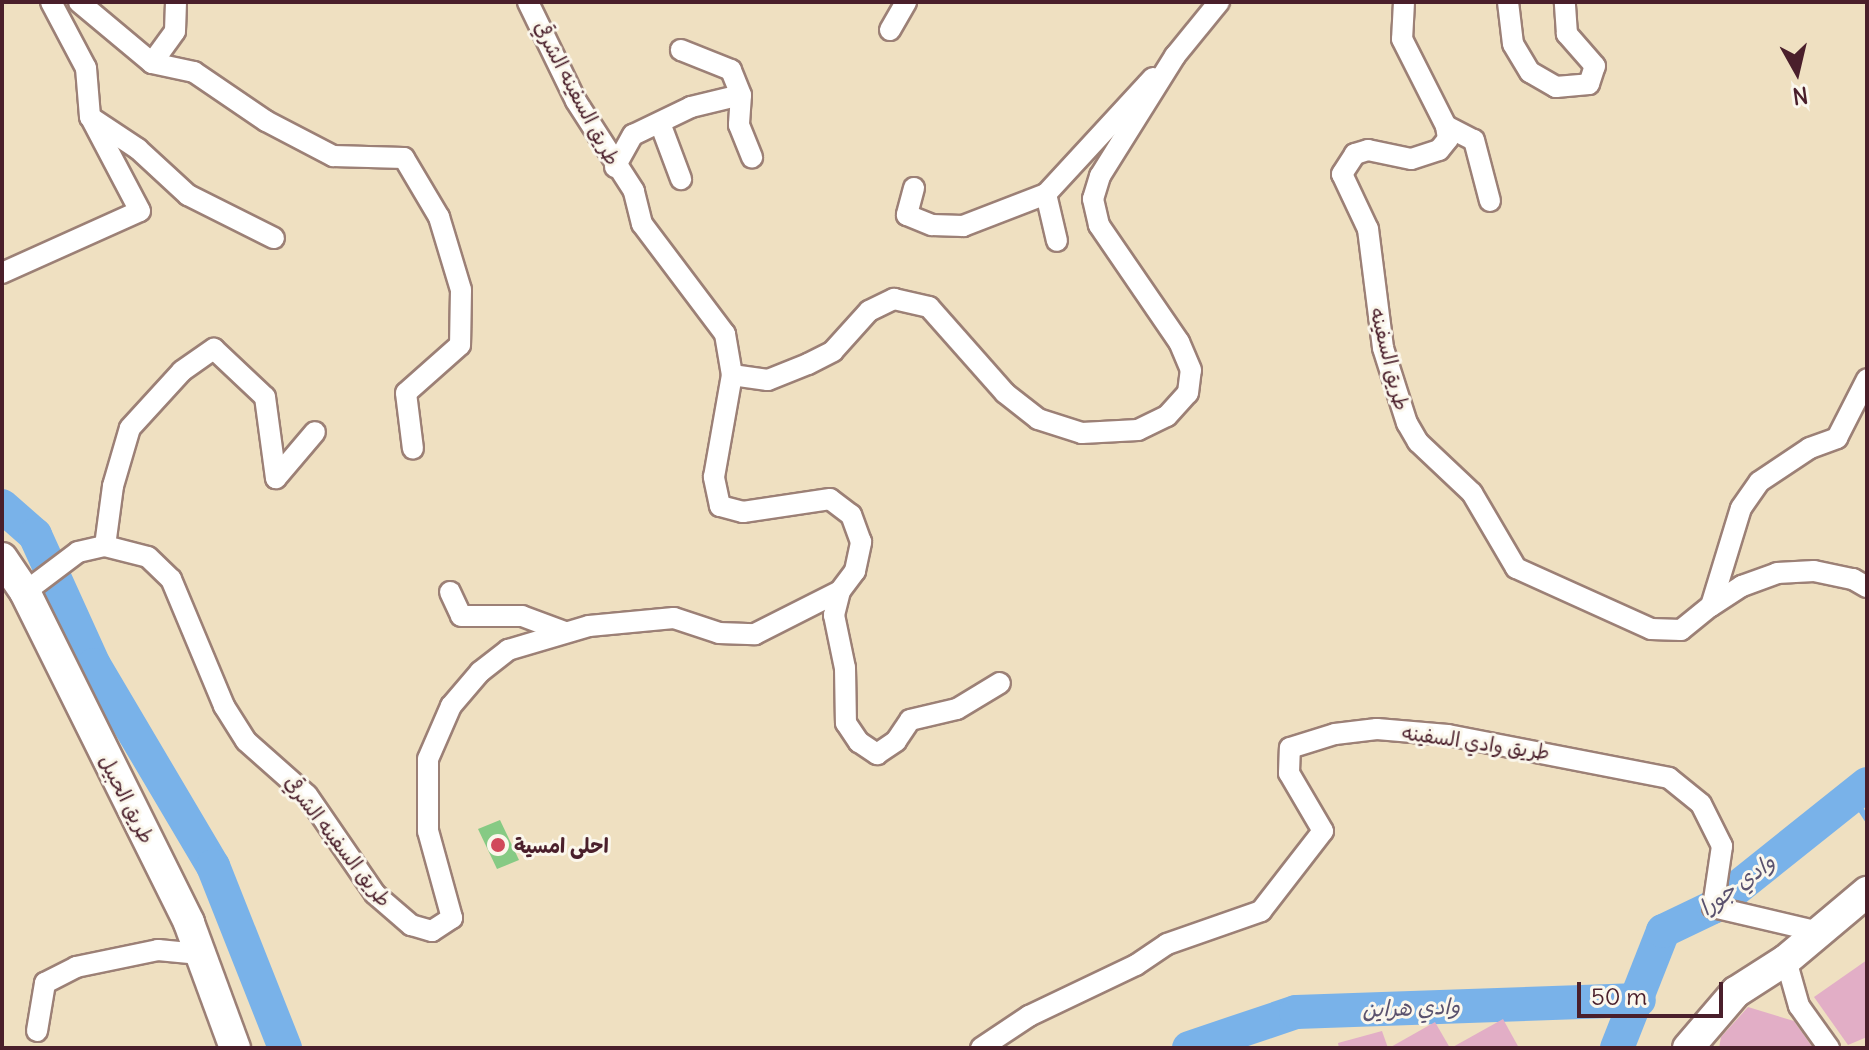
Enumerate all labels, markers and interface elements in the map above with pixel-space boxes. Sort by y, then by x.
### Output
street label: طريق السفينه الشرقي [529,17,625,169]
north arrow [1757,32,1837,112]
text: N [1791,81,1810,111]
street label: طريق السفينه [1366,305,1414,413]
street label: طريق وادي السفينه [1401,720,1551,764]
street label: طريق الحبيل [94,751,160,847]
street label: طريق السفينه الشرقي [279,771,397,911]
place label: احلى امسية [514,833,609,857]
marker: احلى امسية [489,836,507,854]
water label: وادي جورا [1694,849,1780,921]
scale bar [1581,966,1727,1016]
text: 50 m [1591,981,1647,1011]
water label: وادي هراين [1362,993,1460,1023]

